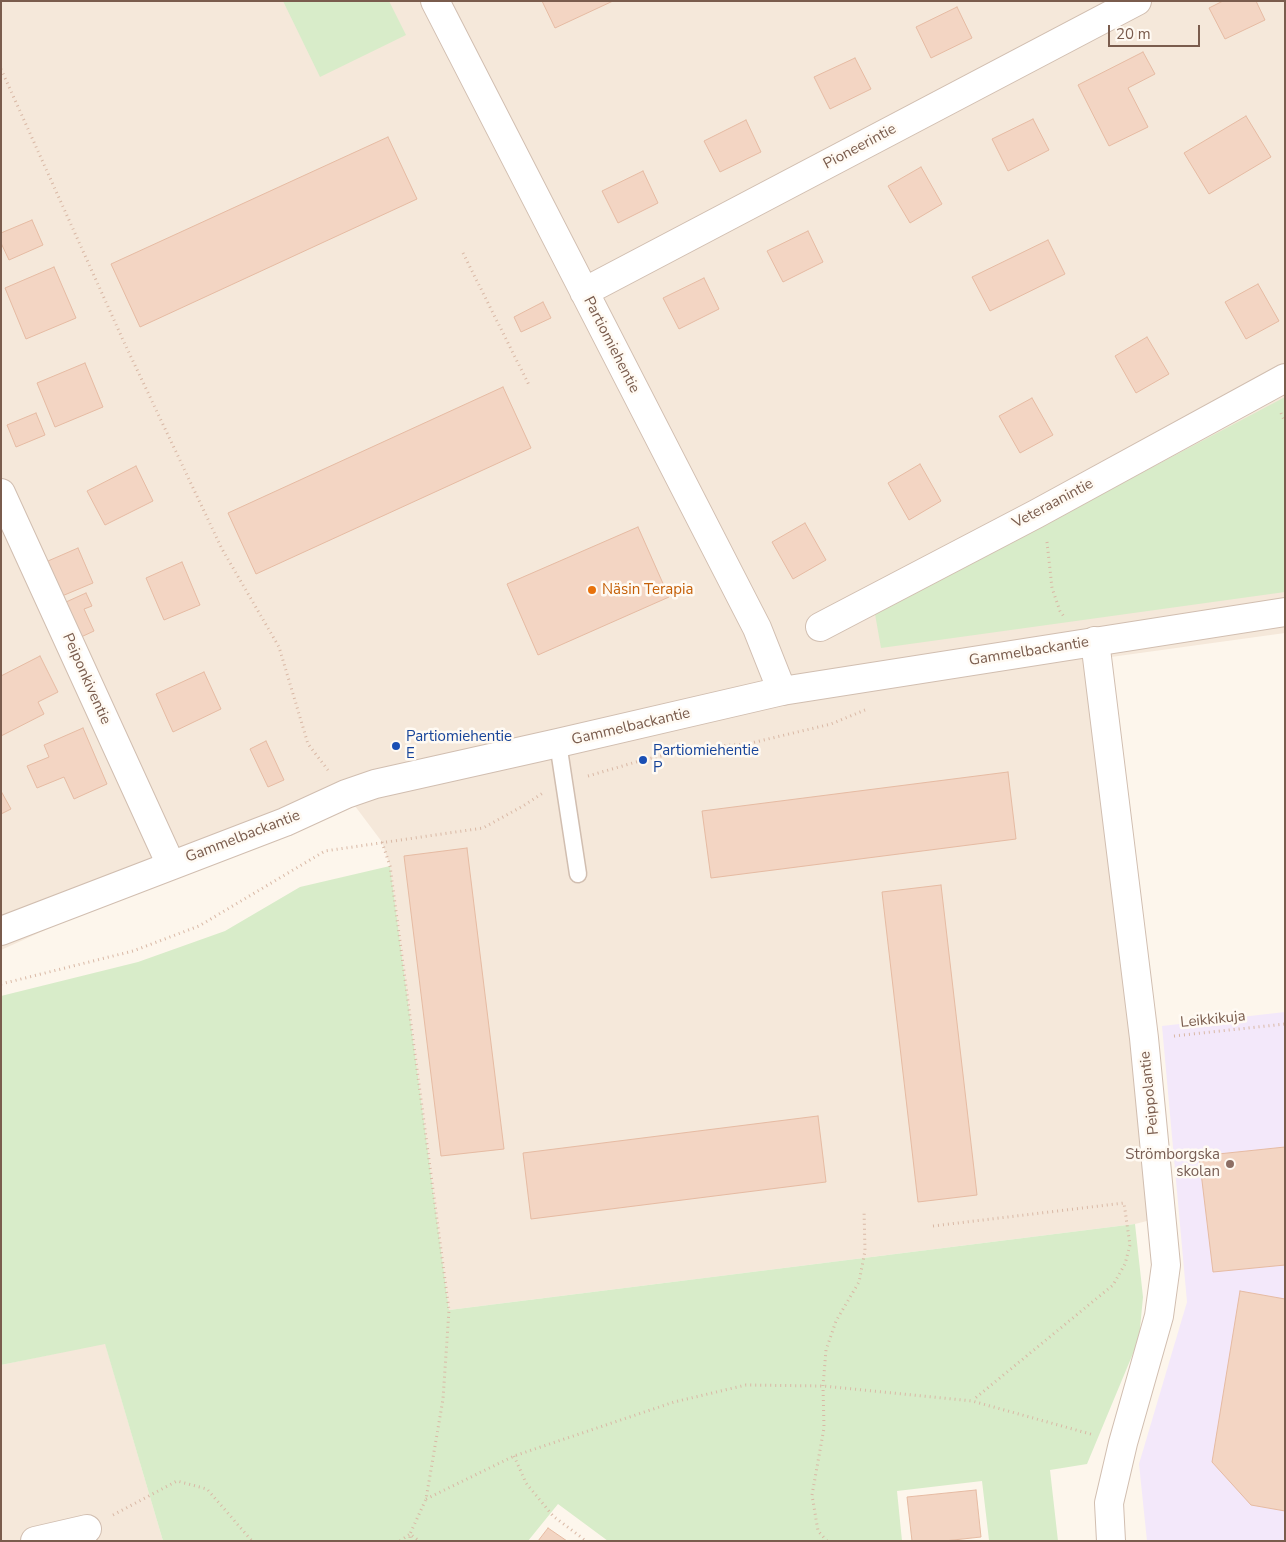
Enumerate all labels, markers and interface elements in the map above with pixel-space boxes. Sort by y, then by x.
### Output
scale bar [1111,15,1204,47]
text: 20 m [1116,24,1151,44]
street label: Pioneerintie [821,120,899,174]
street label: Partiomiehentie [579,294,643,396]
street label: Veteraanintie [1009,475,1097,533]
place label: Näsin Terapia [602,581,693,599]
marker: Näsin Terapia [586,584,598,596]
street label: Peiponkiventie [58,631,114,727]
street label: Gammelbackantie [968,634,1090,670]
street label: Gammelbackantie [570,705,692,749]
place label: Partiomiehentie E [406,728,512,763]
marker: Partiomiehentie E [390,740,402,752]
place label: Partiomiehentie P [653,742,759,777]
marker: Partiomiehentie P [637,754,649,766]
street label: Gammelbackantie [183,807,303,867]
street label: Leikkikuja [1180,1008,1246,1032]
street label: Peippolantie [1137,1050,1163,1136]
place label: Strömborgska skolan [1125,1146,1220,1181]
marker: Strömborgska skolan [1224,1158,1236,1170]

